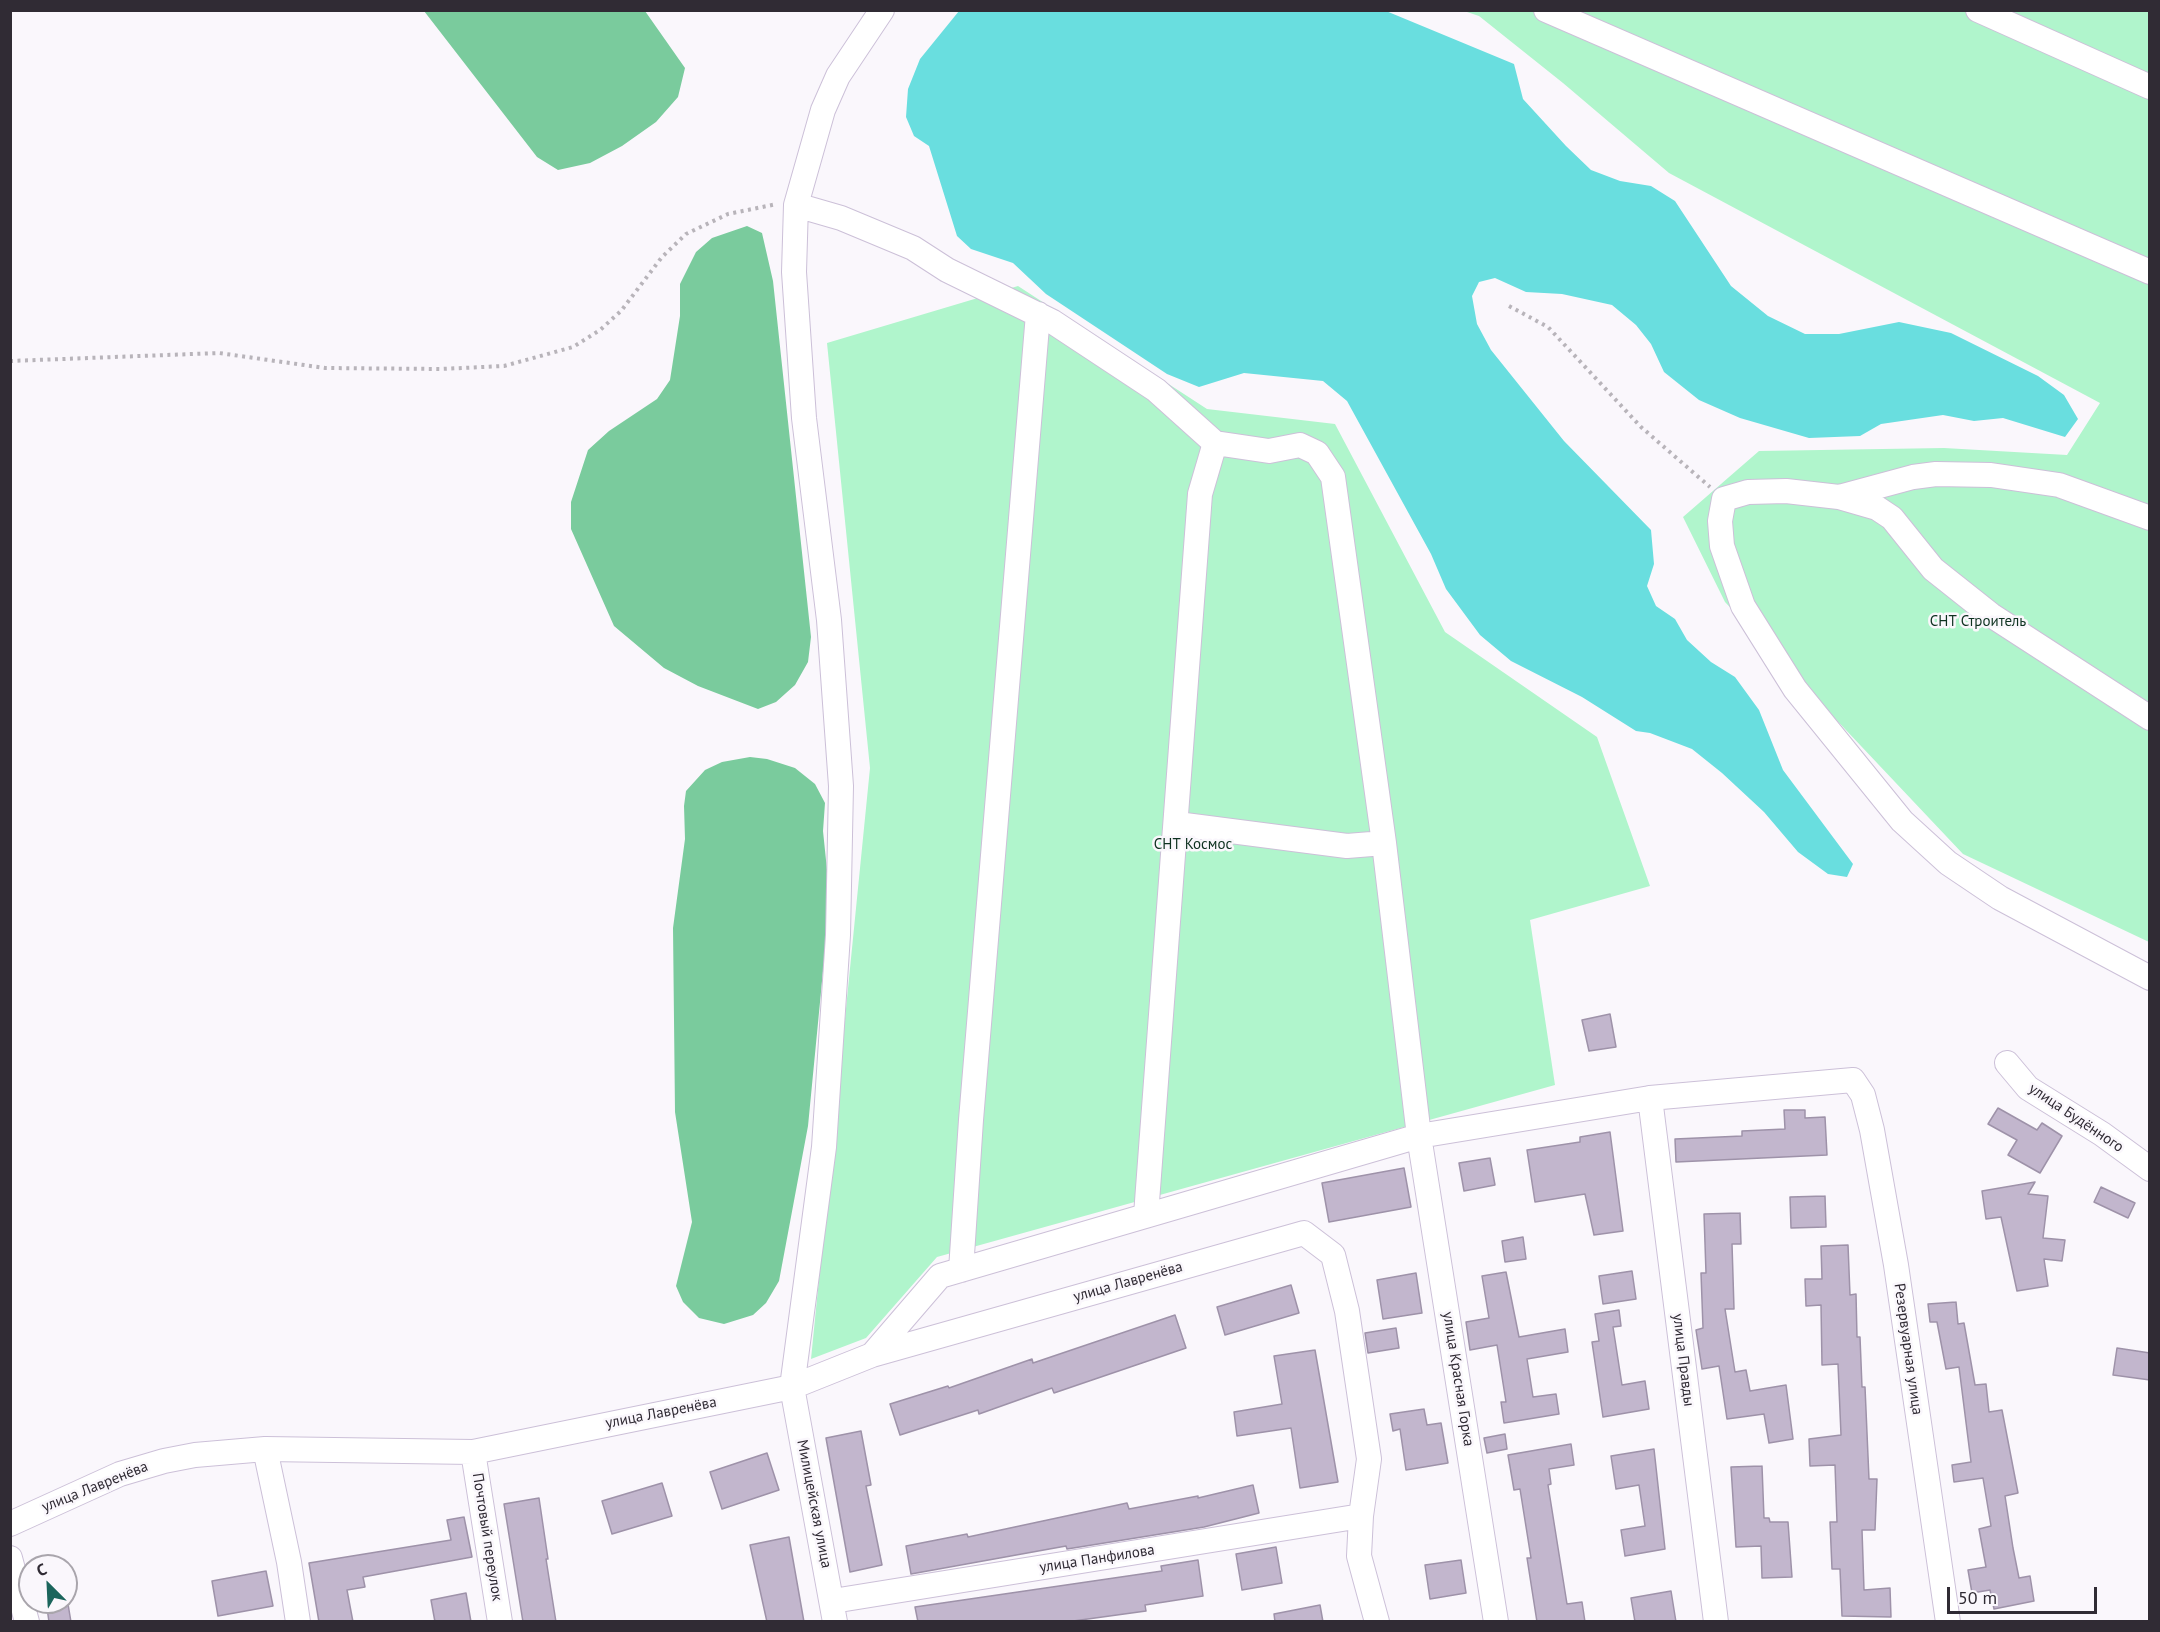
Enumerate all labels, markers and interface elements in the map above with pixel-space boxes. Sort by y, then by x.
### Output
park label: СНТ Строитель [1930,613,2026,631]
park label: СНТ Космос [1154,836,1232,854]
street label: улица Будённого [2025,1080,2127,1156]
street label: улица Лавренёва [1071,1258,1185,1306]
street label: Резервуарная улица [1890,1282,1926,1416]
street label: улица Красная Горка [1438,1310,1478,1448]
street label: улица Правды [1668,1313,1698,1407]
street label: улица Лавренёва [604,1393,718,1433]
street label: Милицейская улица [793,1438,835,1570]
street label: улица Лавренёва [39,1458,151,1516]
street label: Почтовый переулок [468,1472,506,1602]
street label: улица Панфилова [1038,1541,1156,1577]
north arrow [18,1554,78,1614]
text: С [33,1558,50,1580]
scale bar [1950,1575,2100,1613]
text: 50 m [1958,1586,1997,1609]

